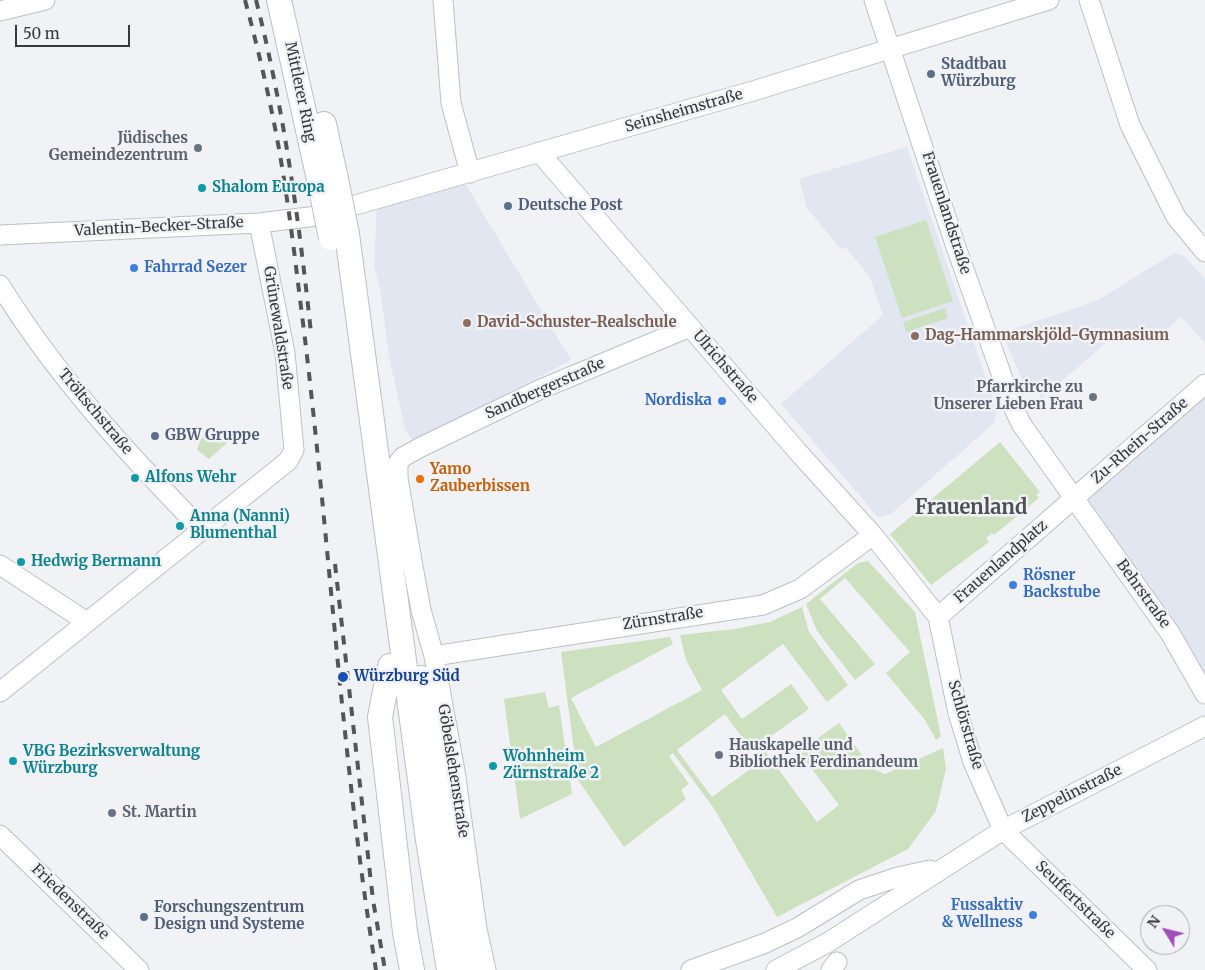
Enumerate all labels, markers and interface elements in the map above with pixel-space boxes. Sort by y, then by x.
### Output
scale bar [18,15,132,47]
text: 50 m [23,24,60,43]
street label: Mittlerer Ring [281,40,319,144]
place label: Stadtbau Würzburg [941,56,1016,91]
marker: Stadtbau Würzburg [925,68,937,80]
street label: Seinsheimstraße [623,86,745,136]
place label: Jüdisches Gemeindezentrum [49,130,188,165]
marker: Jüdisches Gemeindezentrum [192,142,204,154]
street label: Frauenlandstraße [918,149,974,277]
place label: Shalom Europa [212,179,325,197]
marker: Shalom Europa [196,182,208,194]
place label: Deutsche Post [518,197,623,215]
marker: Deutsche Post [502,200,514,212]
street label: Valentin-Becker-Straße [74,214,244,240]
place label: Fahrrad Sezer [144,259,247,277]
marker: Fahrrad Sezer [128,262,140,274]
street label: Grünewaldstraße [259,265,297,391]
place label: David-Schuster-Realschule [477,314,677,332]
marker: David-Schuster-Realschule [461,317,473,329]
street label: Ulrichstraße [689,327,761,407]
place label: Dag-Hammarskjöld-Gymnasium [925,327,1169,345]
marker: Dag-Hammarskjöld-Gymnasium [909,330,921,342]
street label: Sandbergerstraße [482,355,608,423]
street label: Tröltschstraße [54,366,136,458]
place label: Pfarrkirche zu Unserer Lieben Frau [933,379,1083,414]
marker: Pfarrkirche zu Unserer Lieben Frau [1087,391,1099,403]
place label: Nordiska [645,392,712,410]
street label: Zu-Rhein-Straße [1088,394,1192,488]
marker: Nordiska [716,395,728,407]
place label: GBW Gruppe [165,427,260,445]
marker: GBW Gruppe [149,430,161,442]
place label: Yamo Zauberbissen [430,461,530,496]
place label: Alfons Wehr [145,469,236,487]
marker: Alfons Wehr [129,472,141,484]
marker: Yamo Zauberbissen [414,473,426,485]
district label: Frauenland [915,496,1027,520]
place label: Anna (Nanni) Blumenthal [190,508,290,543]
street label: Frauenlandplatz [951,517,1051,607]
marker: Anna (Nanni) Blumenthal [174,520,186,532]
place label: Hedwig Bermann [31,553,161,571]
marker: Hedwig Bermann [15,556,27,568]
street label: Behrstraße [1112,556,1174,632]
place label: Rösner Backstube [1023,567,1100,602]
marker: Rösner Backstube [1007,579,1019,591]
street label: Zürnstraße [621,604,705,634]
place label: Würzburg Süd [354,668,460,686]
marker: Würzburg Süd [336,670,350,684]
street label: Schlörstraße [944,678,986,772]
street label: Göbelslehenstraße [434,703,472,839]
place label: Hauskapelle und Bibliothek Ferdinandeum [729,737,918,772]
place label: VBG Bezirksverwaltung Würzburg [23,743,200,778]
place label: Wohnheim Zürnstraße 2 [503,748,599,783]
marker: Hauskapelle und Bibliothek Ferdinandeum [713,749,725,761]
marker: VBG Bezirksverwaltung Würzburg [7,755,19,767]
marker: Wohnheim Zürnstraße 2 [487,760,499,772]
street label: Zeppelinstraße [1019,761,1125,827]
place label: St. Martin [122,804,197,822]
marker: St. Martin [106,807,118,819]
street label: Seuffertstraße [1031,857,1119,943]
street label: Friedenstraße [27,860,113,944]
place label: Fussaktiv & Wellness [942,897,1023,932]
place label: Forschungszentrum Design und Systeme [154,899,304,934]
north arrow [1140,905,1190,955]
marker: Fussaktiv & Wellness [1027,909,1039,921]
marker: Forschungszentrum Design und Systeme [138,911,150,923]
text: N [1143,912,1164,932]

